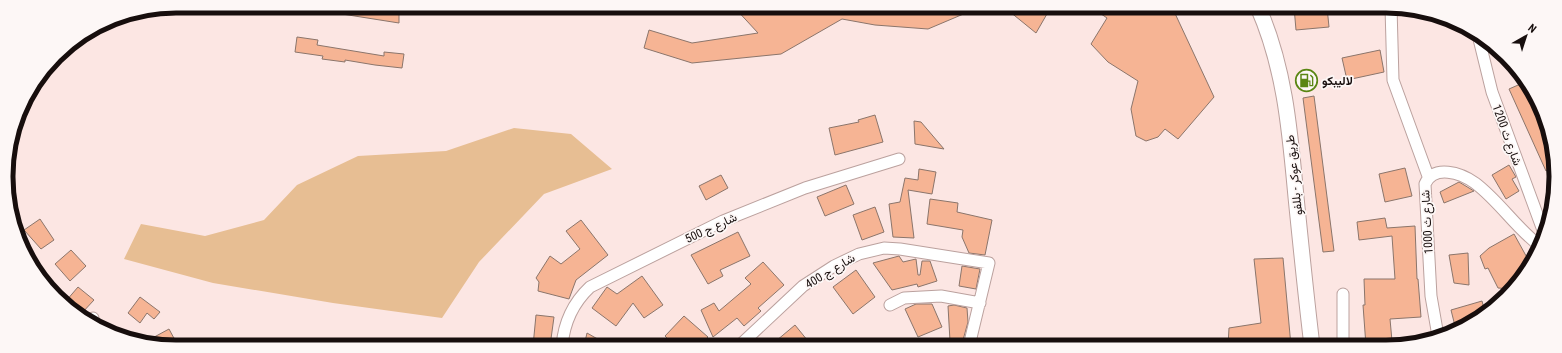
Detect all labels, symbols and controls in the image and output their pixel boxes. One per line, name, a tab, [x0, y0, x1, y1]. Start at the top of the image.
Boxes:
north arrow	[1506, 16, 1546, 56]
text: N	[1525, 21, 1539, 36]
fuel station icon: لاليبكو	[1293, 68, 1319, 94]
place label: لاليبكو	[1322, 74, 1353, 89]
street label: شارع ث 1200	[1488, 103, 1524, 168]
street label: طريق عوكر - بللفو	[1283, 134, 1306, 216]
street label: شارع ث 1000	[1418, 190, 1438, 254]
street label: شارع ج 500	[683, 210, 740, 248]
street label: شارع ج 400	[803, 251, 858, 293]

